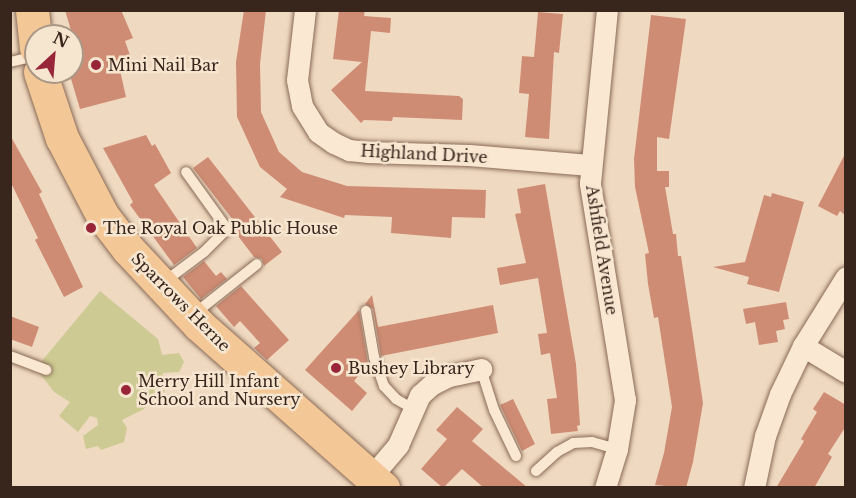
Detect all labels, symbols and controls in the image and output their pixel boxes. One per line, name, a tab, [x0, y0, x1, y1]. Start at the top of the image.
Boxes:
north arrow	[24, 24, 84, 84]
text: N	[50, 27, 72, 52]
place label: Mini Nail Bar	[108, 55, 219, 75]
marker: Mini Nail Bar	[89, 58, 103, 72]
street label: Highland Drive	[360, 141, 488, 167]
street label: Ashfield Avenue	[582, 183, 622, 317]
place label: The Royal Oak Public House	[103, 218, 338, 238]
marker: The Royal Oak Public House	[84, 221, 98, 235]
street label: Sparrows Herne	[128, 249, 234, 355]
place label: Bushey Library	[348, 358, 475, 378]
marker: Bushey Library	[329, 361, 343, 375]
place label: Merry Hill Infant School and Nursery	[138, 371, 301, 409]
marker: Merry Hill Infant School and Nursery	[119, 383, 133, 397]

